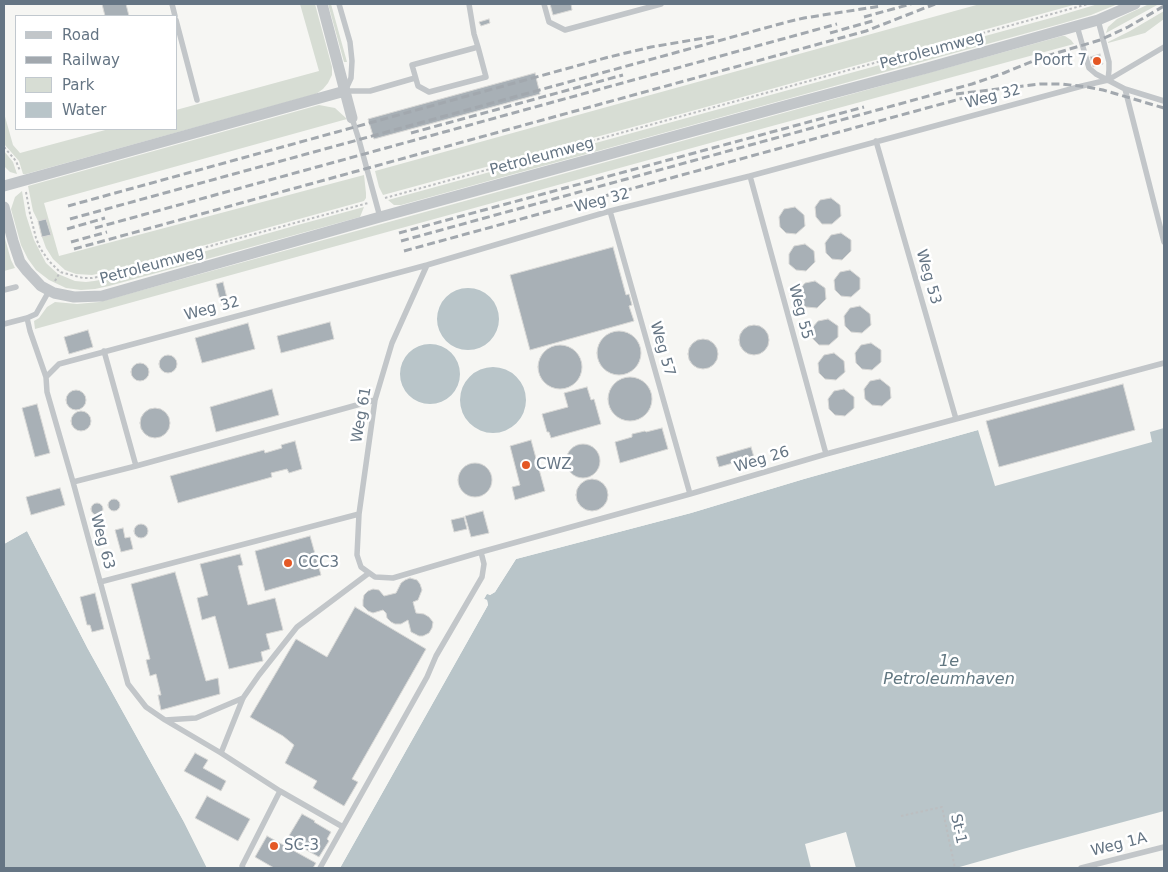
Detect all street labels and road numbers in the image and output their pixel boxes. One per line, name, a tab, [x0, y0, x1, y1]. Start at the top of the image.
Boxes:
street label: Petroleumweg	[878, 28, 986, 74]
street label: Weg 32	[963, 81, 1023, 113]
street label: Petroleumweg	[488, 134, 596, 180]
street label: Weg 32	[572, 185, 632, 217]
street label: Petroleumweg	[98, 243, 206, 289]
street label: Weg 53	[912, 247, 944, 307]
street label: Weg 55	[784, 282, 816, 342]
street label: Weg 32	[182, 293, 242, 325]
street label: Weg 57	[646, 319, 678, 379]
street label: Weg 61	[348, 386, 376, 444]
street label: Weg 26	[732, 443, 792, 477]
street label: Weg 63	[86, 512, 118, 572]
street label: St-1	[946, 812, 970, 846]
street label: Weg 1A	[1089, 829, 1149, 861]

